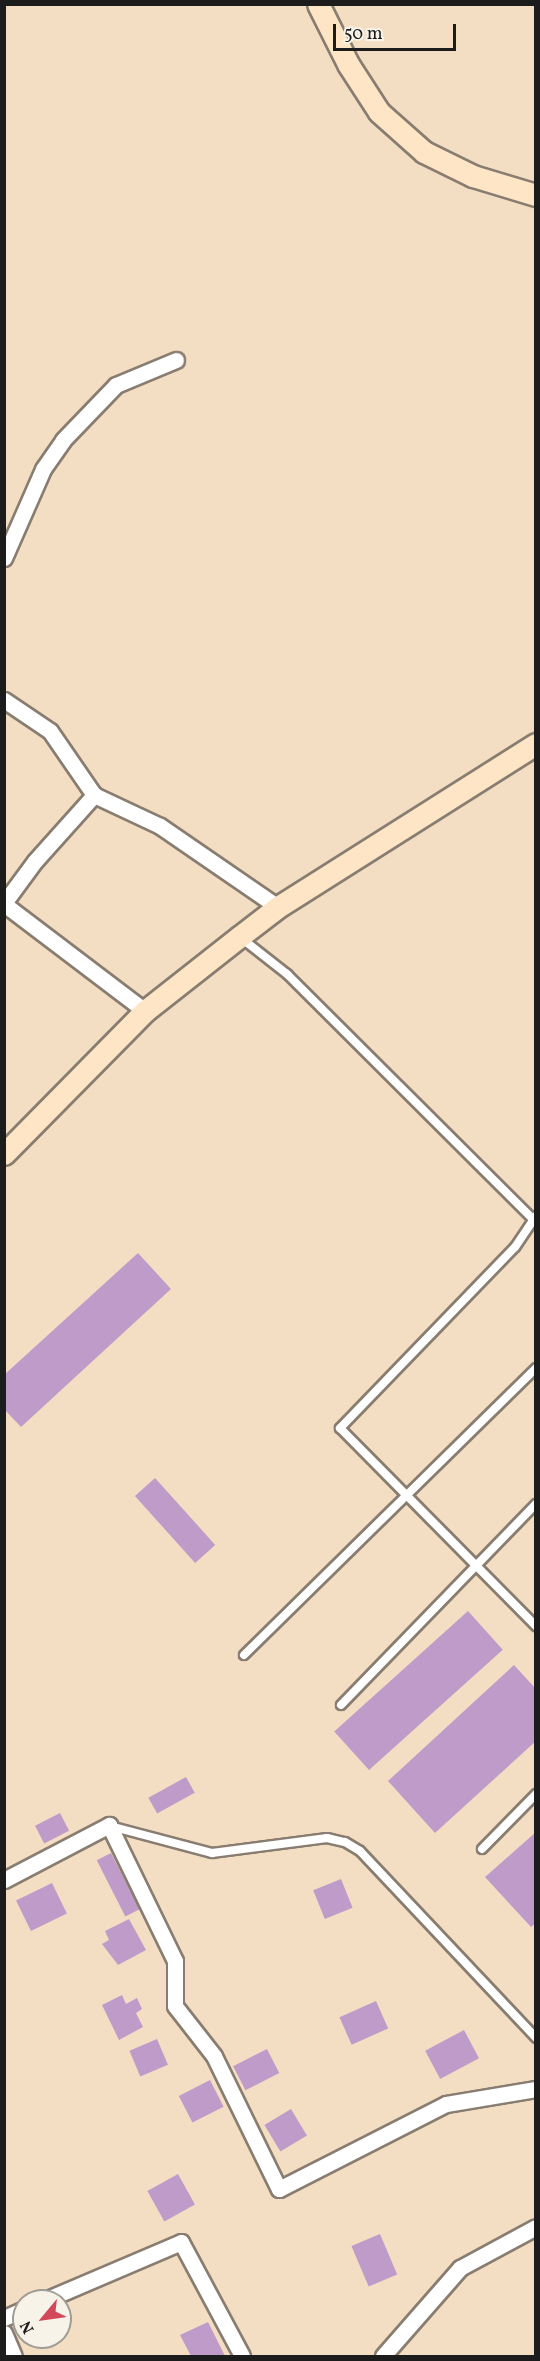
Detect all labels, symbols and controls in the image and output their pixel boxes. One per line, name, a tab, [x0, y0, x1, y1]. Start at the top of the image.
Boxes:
scale bar	[336, 12, 459, 50]
text: 50 m	[344, 22, 383, 47]
north arrow	[12, 2289, 72, 2349]
text: N	[16, 2316, 40, 2337]

